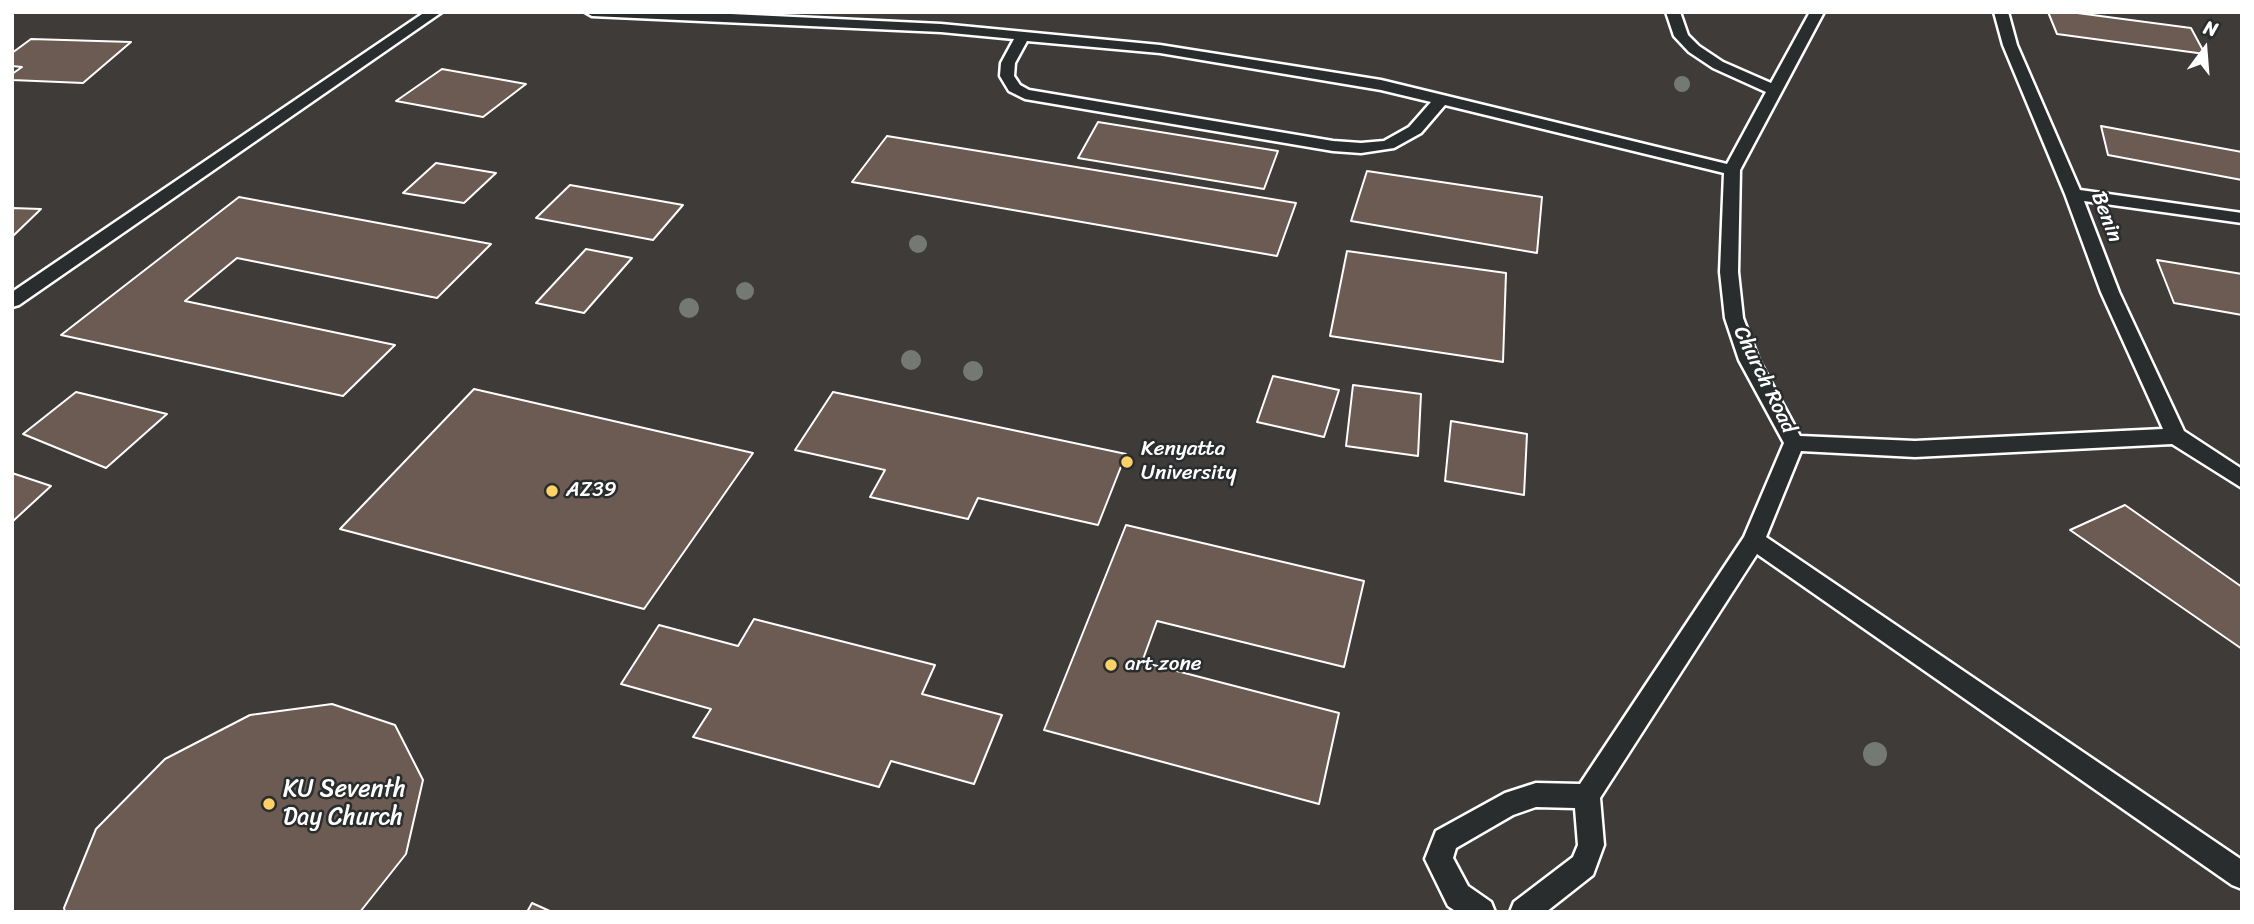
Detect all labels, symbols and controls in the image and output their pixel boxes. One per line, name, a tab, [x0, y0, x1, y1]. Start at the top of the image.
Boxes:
text: N	[2200, 11, 2222, 46]
north arrow	[2170, 14, 2240, 84]
street label: Benin	[2085, 188, 2127, 246]
street label: Church Road	[1727, 322, 1801, 438]
place label: Kenyatta University	[1141, 437, 1237, 487]
marker: Kenyatta University	[1119, 454, 1135, 470]
place label: AZ39	[566, 478, 617, 504]
marker: AZ39	[544, 483, 560, 499]
place label: art zone	[1125, 652, 1202, 678]
marker: art zone	[1103, 657, 1119, 673]
place label: KU Seventh Day Church	[283, 776, 406, 832]
marker: KU Seventh Day Church	[261, 796, 277, 812]

